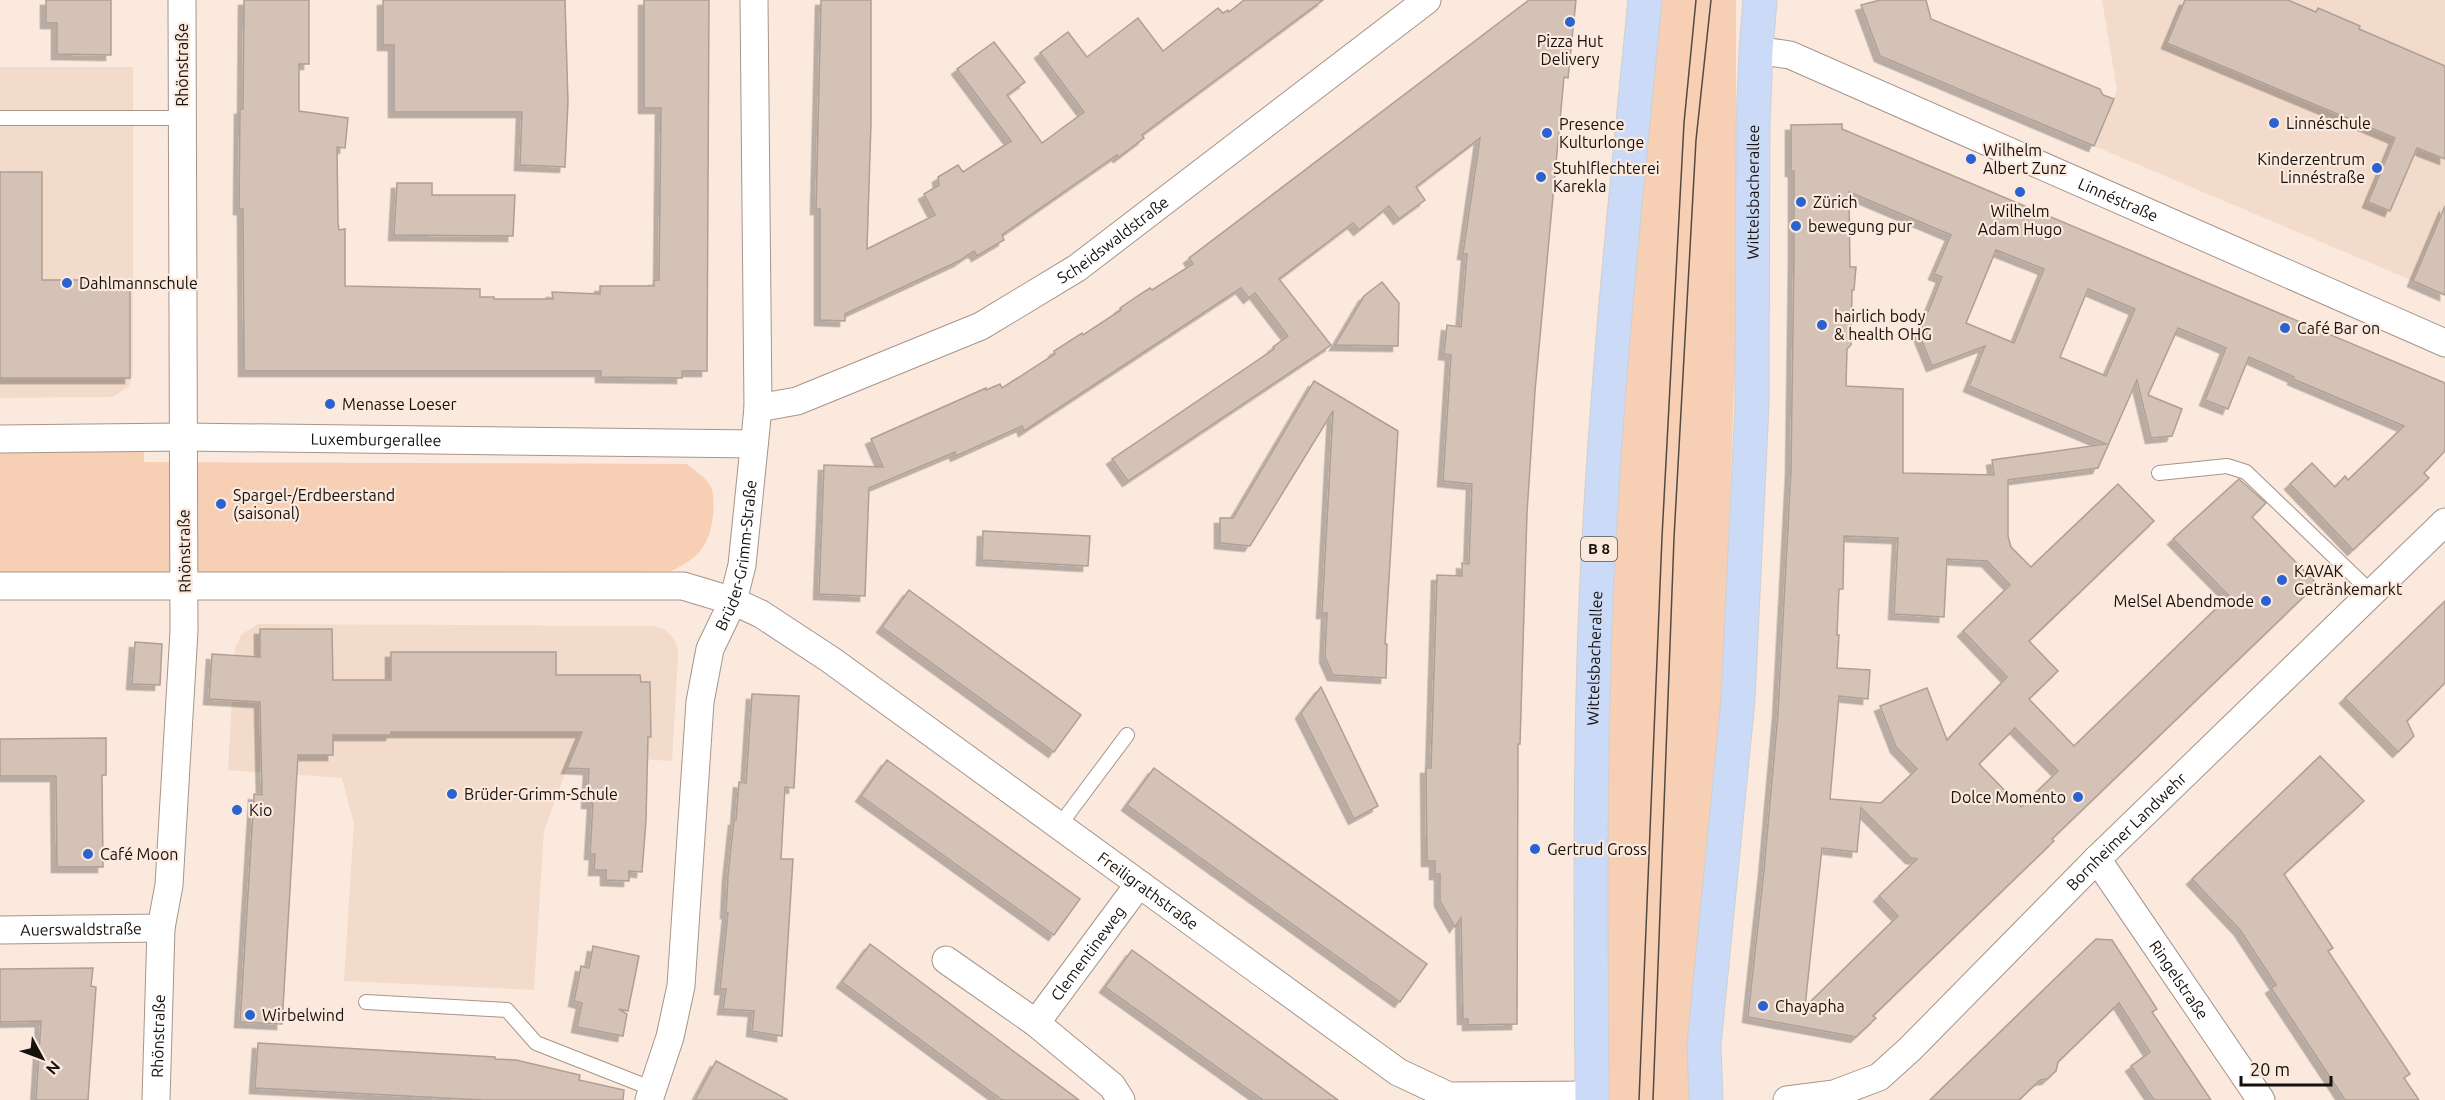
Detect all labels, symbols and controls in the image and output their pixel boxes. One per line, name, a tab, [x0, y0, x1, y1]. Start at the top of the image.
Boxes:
marker: Pizza Hut Delivery	[1563, 15, 1577, 29]
street label: Rhönstraße	[173, 23, 191, 107]
place label: Pizza Hut Delivery	[1537, 32, 1604, 68]
place label: Linnéschule	[2286, 114, 2371, 132]
place label: Presence Kulturlonge	[1559, 115, 1644, 151]
marker: Linnéschule	[2267, 116, 2281, 130]
street label: Wittelsbacherallee	[1744, 124, 1762, 260]
marker: Presence Kulturlonge	[1540, 126, 1554, 140]
place label: Wilhelm Albert Zunz	[1983, 141, 2066, 177]
place label: Kinderzentrum Linnéstraße	[2257, 150, 2365, 186]
marker: Wilhelm Albert Zunz	[1964, 152, 1978, 166]
place label: Stuhlflechterei Karekla	[1553, 159, 1660, 195]
marker: Kinderzentrum Linnéstraße	[2370, 161, 2384, 175]
marker: Stuhlflechterei Karekla	[1534, 170, 1548, 184]
street label: Linnéstraße	[2076, 174, 2161, 225]
marker: Wilhelm Adam Hugo	[2013, 185, 2027, 199]
street label: Scheidswaldstraße	[1054, 192, 1172, 287]
place label: Zürich	[1813, 193, 1858, 211]
marker: Zürich	[1794, 195, 1808, 209]
place label: Wilhelm Adam Hugo	[1978, 202, 2062, 238]
place label: bewegung pur	[1808, 217, 1912, 235]
marker: bewegung pur	[1789, 219, 1803, 233]
place label: Dahlmannschule	[79, 274, 198, 292]
marker: Dahlmannschule	[60, 276, 74, 290]
place label: hairlich body & health OHG	[1834, 307, 1932, 343]
marker: hairlich body & health OHG	[1815, 318, 1829, 332]
place label: Café Bar on	[2297, 319, 2380, 337]
marker: Café Bar on	[2278, 321, 2292, 335]
place label: Menasse Loeser	[342, 395, 457, 413]
marker: Menasse Loeser	[323, 397, 337, 411]
street label: Luxemburgerallee	[310, 430, 442, 449]
street label: Brüder-Grimm-Straße	[711, 479, 760, 633]
place label: Spargel-/Erdbeerstand (saisonal)	[233, 486, 395, 523]
marker: Spargel-/Erdbeerstand (saisonal)	[214, 497, 228, 511]
street label: Rhönstraße	[174, 509, 194, 593]
road number: B 8	[1581, 537, 1617, 561]
place label: KAVAK Getränkemarkt	[2294, 562, 2403, 598]
marker: KAVAK Getränkemarkt	[2275, 573, 2289, 587]
street label: Wittelsbacherallee	[1583, 590, 1605, 726]
place label: MelSel Abendmode	[2114, 592, 2254, 610]
marker: MelSel Abendmode	[2259, 594, 2273, 608]
street label: Bornheimer Landwehr	[2062, 769, 2190, 894]
place label: Brüder-Grimm-Schule	[464, 785, 618, 803]
marker: Brüder-Grimm-Schule	[445, 787, 459, 801]
place label: Dolce Momento	[1951, 788, 2066, 806]
marker: Dolce Momento	[2071, 790, 2085, 804]
place label: Kio	[249, 801, 272, 819]
marker: Kio	[230, 803, 244, 817]
place label: Gertrud Gross	[1547, 840, 1647, 858]
marker: Gertrud Gross	[1528, 842, 1542, 856]
place label: Café Moon	[100, 845, 178, 863]
marker: Café Moon	[81, 847, 95, 861]
street label: Freiligrathstraße	[1094, 848, 1202, 933]
street label: Clementineweg	[1047, 902, 1129, 1004]
street label: Auerswaldstraße	[20, 919, 142, 939]
street label: Ringelstraße	[2146, 937, 2212, 1023]
street label: Rhönstraße	[148, 994, 168, 1078]
place label: Chayapha	[1775, 997, 1845, 1015]
marker: Chayapha	[1756, 999, 1770, 1013]
place label: Wirbelwind	[262, 1006, 344, 1024]
marker: Wirbelwind	[243, 1008, 257, 1022]
north arrow	[12, 1028, 72, 1088]
scale bar	[2241, 1049, 2331, 1087]
text: N	[43, 1057, 64, 1078]
text: 20 m	[2250, 1059, 2290, 1079]

